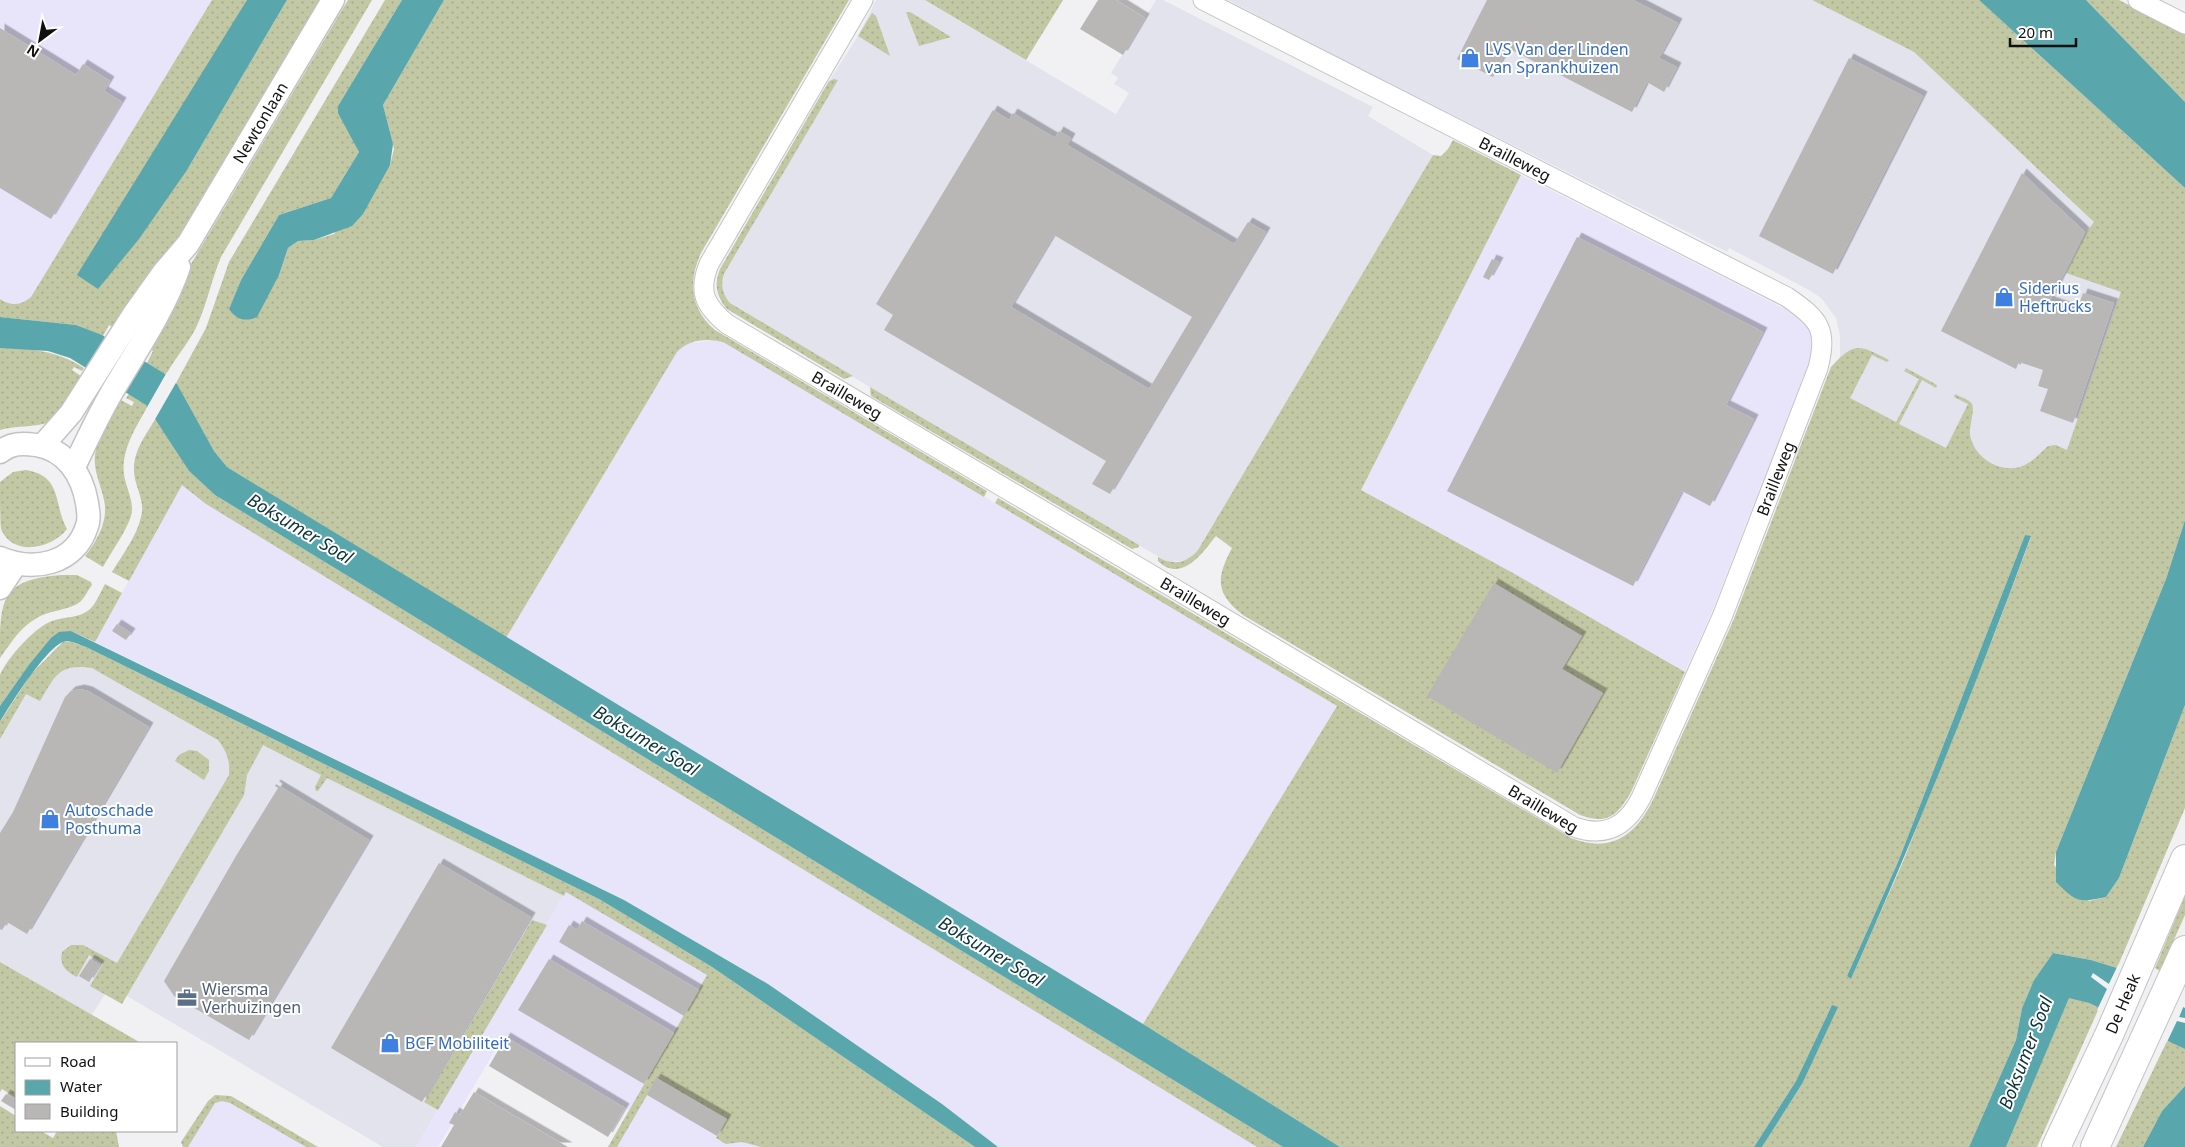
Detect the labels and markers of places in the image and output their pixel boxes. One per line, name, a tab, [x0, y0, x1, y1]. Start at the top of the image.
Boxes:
place label: LVS Van der Linden van Sprankhuizen	[1485, 38, 1629, 78]
shop icon: LVS Van der Linden van Sprankhuizen	[1459, 47, 1481, 69]
place label: Siderius Heftrucks	[2019, 277, 2092, 317]
shop icon: Siderius Heftrucks	[1993, 286, 2015, 308]
place label: Autoschade Posthuma	[65, 799, 154, 839]
shop icon: Autoschade Posthuma	[39, 808, 61, 830]
place label: Wiersma Verhuizingen	[202, 978, 301, 1018]
office icon: Wiersma Verhuizingen	[176, 987, 198, 1009]
shop icon: BCF Mobiliteit	[379, 1032, 401, 1054]
place label: BCF Mobiliteit	[405, 1032, 509, 1054]

